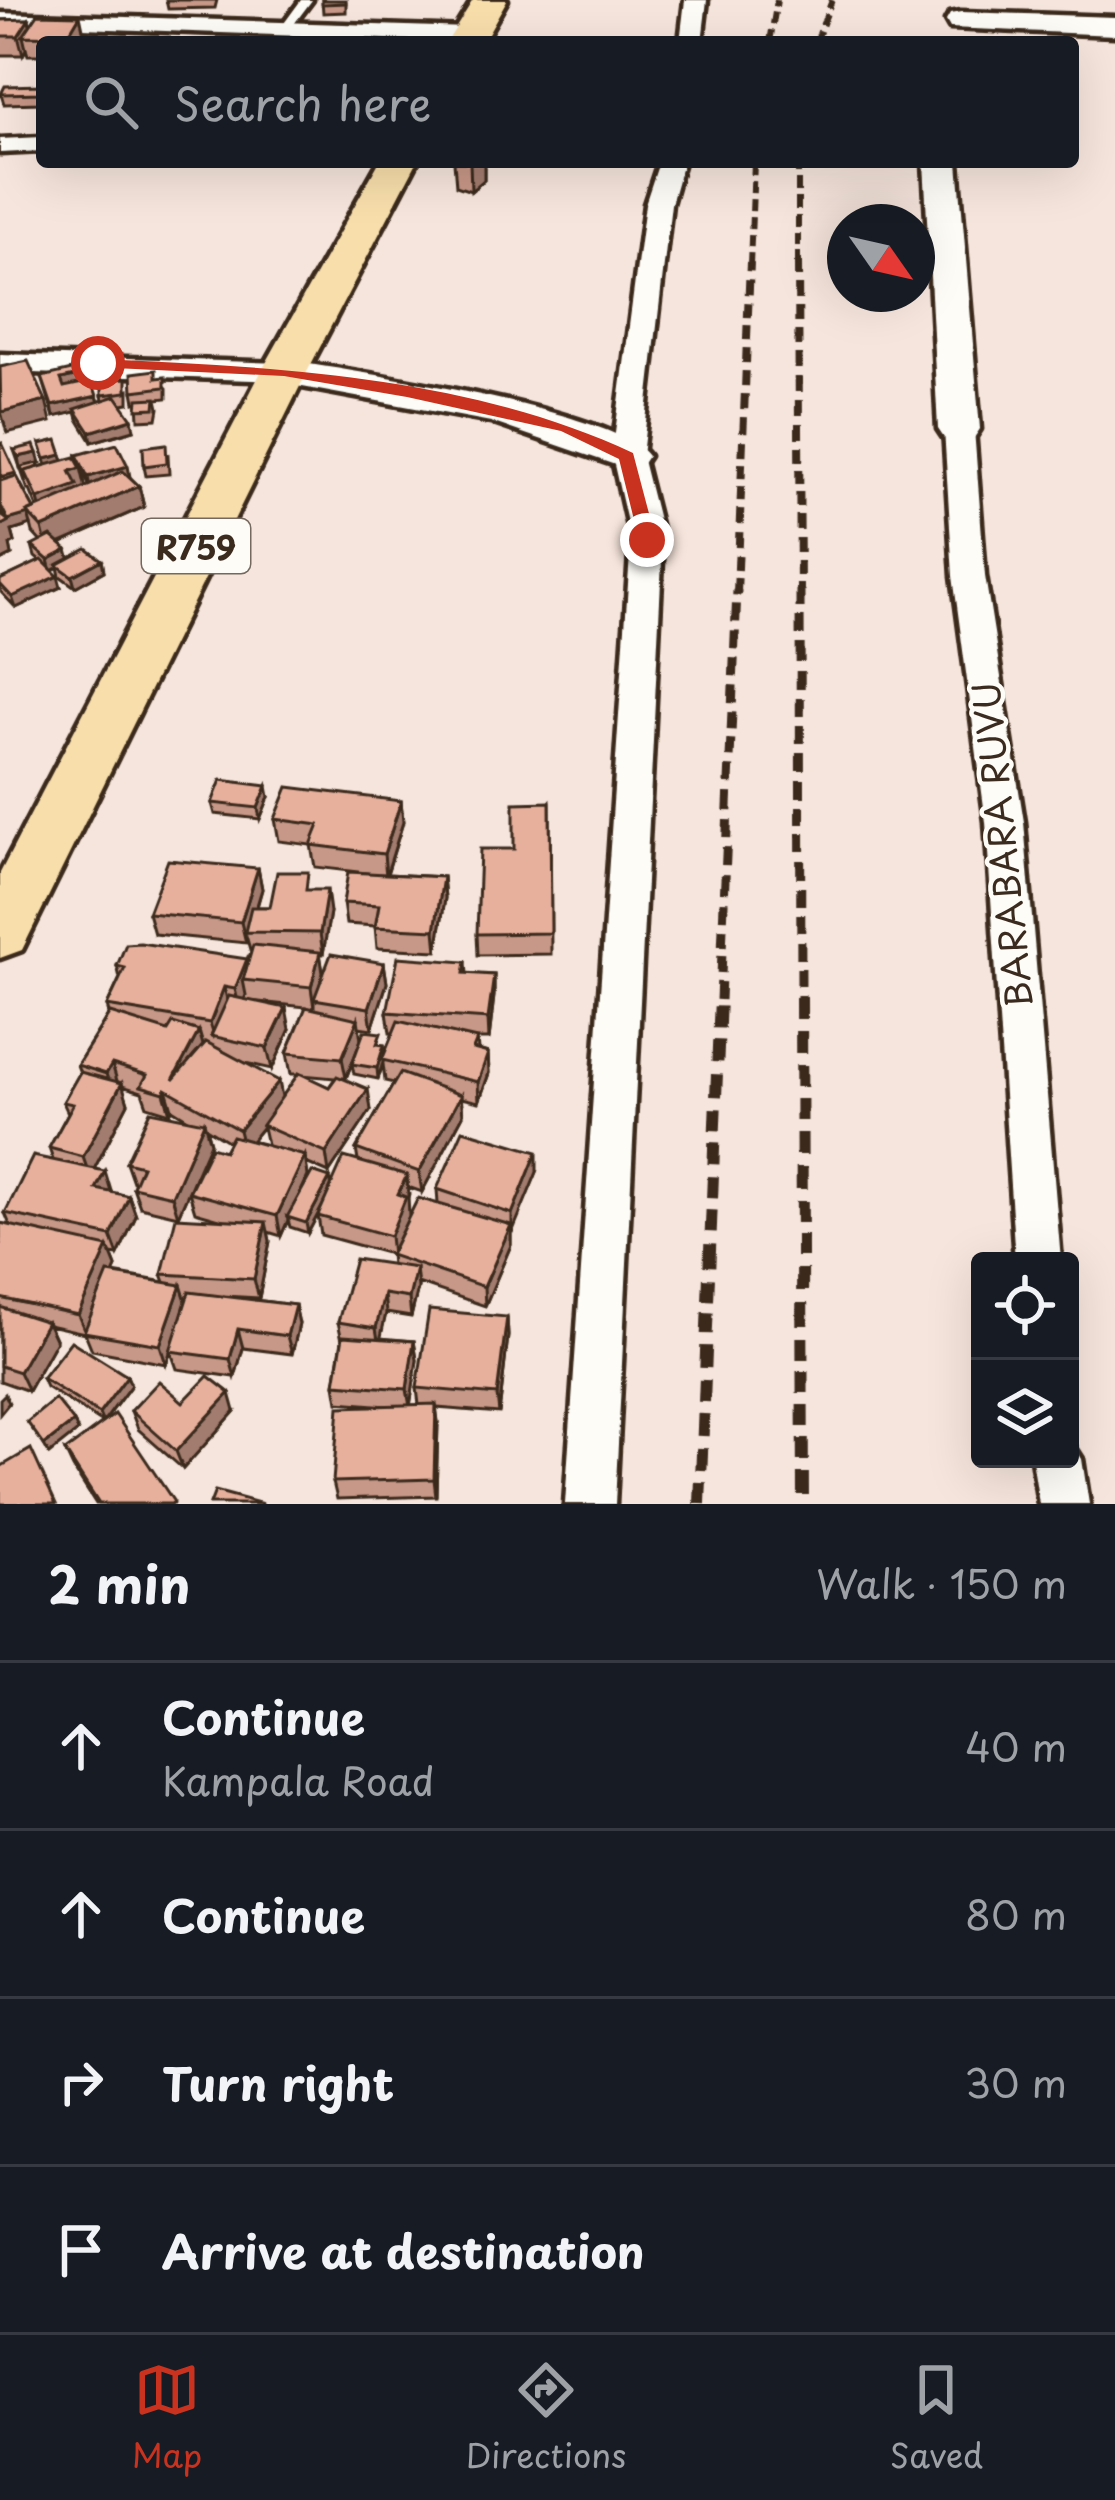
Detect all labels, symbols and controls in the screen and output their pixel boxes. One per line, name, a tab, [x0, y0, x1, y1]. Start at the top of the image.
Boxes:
search box	[36, 36, 1079, 168]
text: Search here	[174, 68, 431, 136]
icon: search	[78, 69, 144, 135]
north arrow	[827, 204, 935, 312]
route start	[71, 336, 125, 390]
route end	[620, 513, 674, 567]
road number: R759	[142, 519, 250, 573]
street label: BARABARA RUVU	[957, 679, 1045, 1011]
map controls	[971, 1252, 1079, 1468]
button: locate	[971, 1252, 1079, 1360]
button: layers	[971, 1360, 1079, 1468]
text: 2 min	[48, 1544, 190, 1621]
text: Walk · 150 m	[816, 1553, 1067, 1612]
text: Continue	[162, 1682, 365, 1750]
icon: ahead	[48, 1713, 114, 1779]
text: 40 m	[965, 1716, 1067, 1775]
text: Kampala Road	[162, 1750, 434, 1809]
text: Continue	[162, 1880, 365, 1948]
icon: ahead	[48, 1881, 114, 1947]
text: 80 m	[965, 1884, 1067, 1943]
text: Turn right	[162, 2048, 394, 2116]
icon: right	[48, 2049, 114, 2115]
text: 30 m	[964, 2052, 1067, 2111]
text: Arrive at destination	[162, 2216, 645, 2284]
icon: arrive	[48, 2217, 114, 2283]
tab: Map	[132, 2357, 202, 2479]
tab: Directions	[466, 2357, 626, 2479]
tab: Saved	[890, 2357, 983, 2479]

